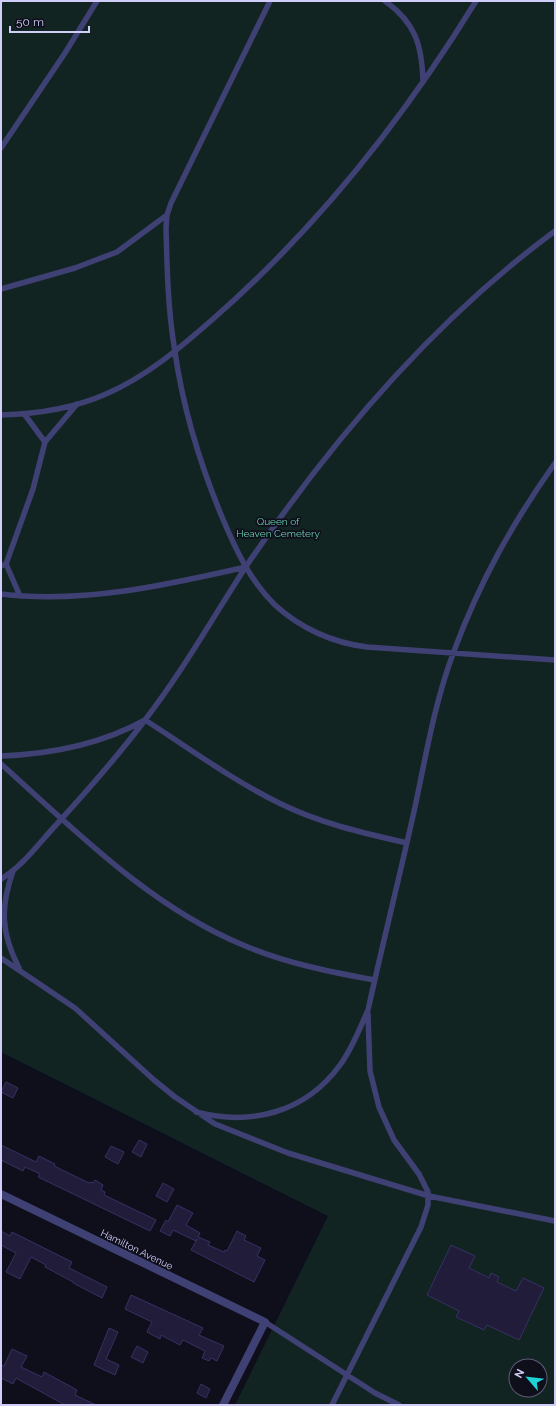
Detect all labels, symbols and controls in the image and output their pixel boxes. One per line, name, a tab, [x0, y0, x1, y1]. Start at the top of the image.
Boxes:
scale bar	[10, 8, 89, 34]
text: 50 m	[16, 15, 44, 29]
park label: Queen of Heaven Cemetery	[236, 516, 320, 539]
street label: Hamilton Avenue	[99, 1227, 175, 1272]
north arrow	[508, 1358, 548, 1398]
text: N	[512, 1367, 527, 1380]

